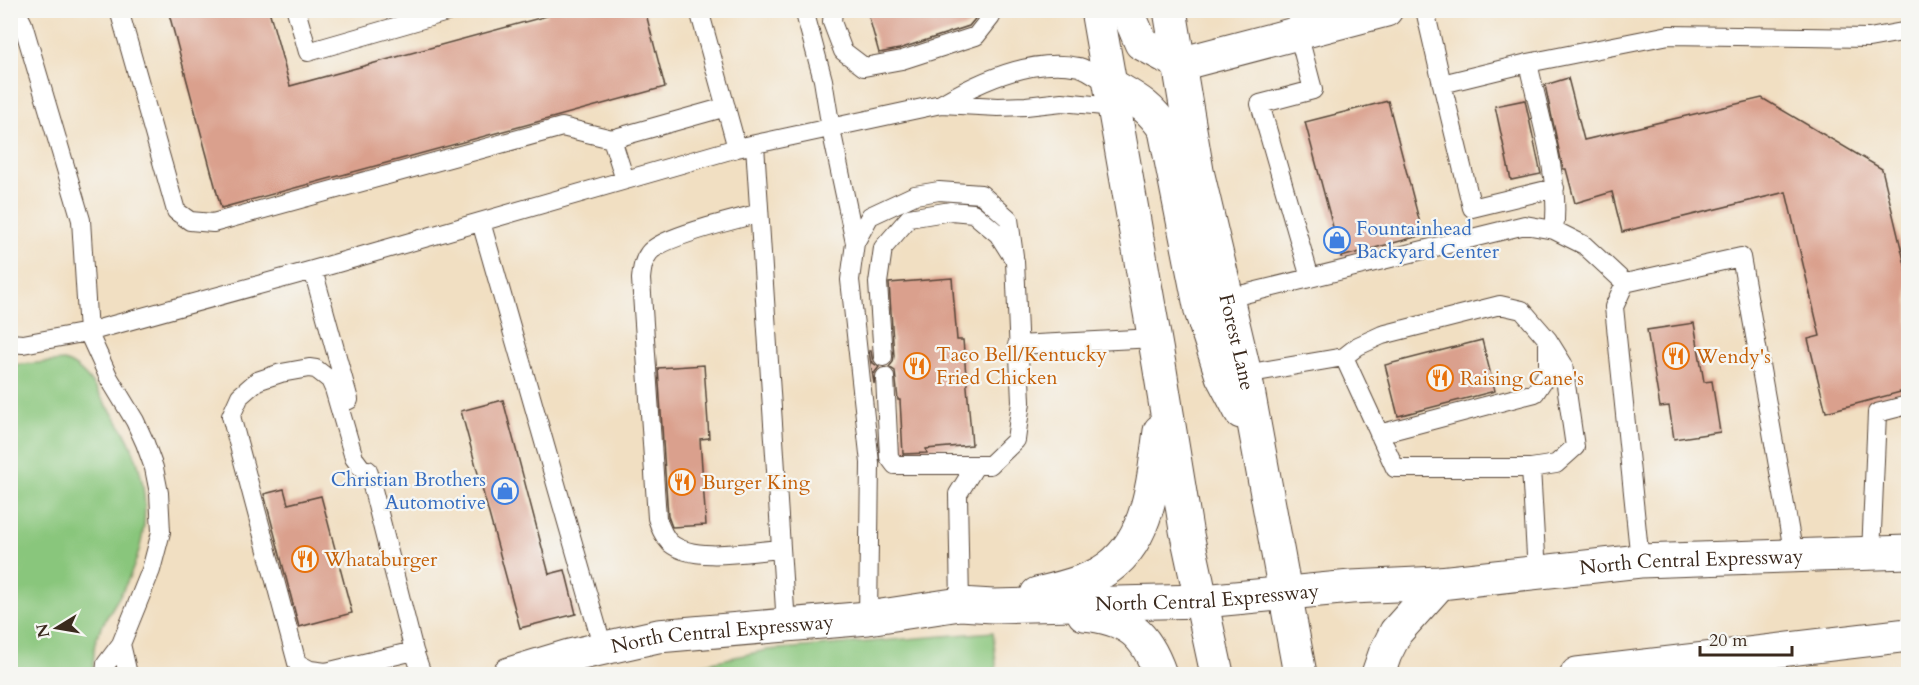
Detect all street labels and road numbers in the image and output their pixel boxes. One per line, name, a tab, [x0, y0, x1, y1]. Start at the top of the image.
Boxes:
street label: Forest Lane	[1213, 291, 1261, 393]
street label: North Central Expressway	[1578, 543, 1804, 582]
street label: North Central Expressway	[1095, 577, 1321, 618]
street label: North Central Expressway	[608, 608, 835, 660]

